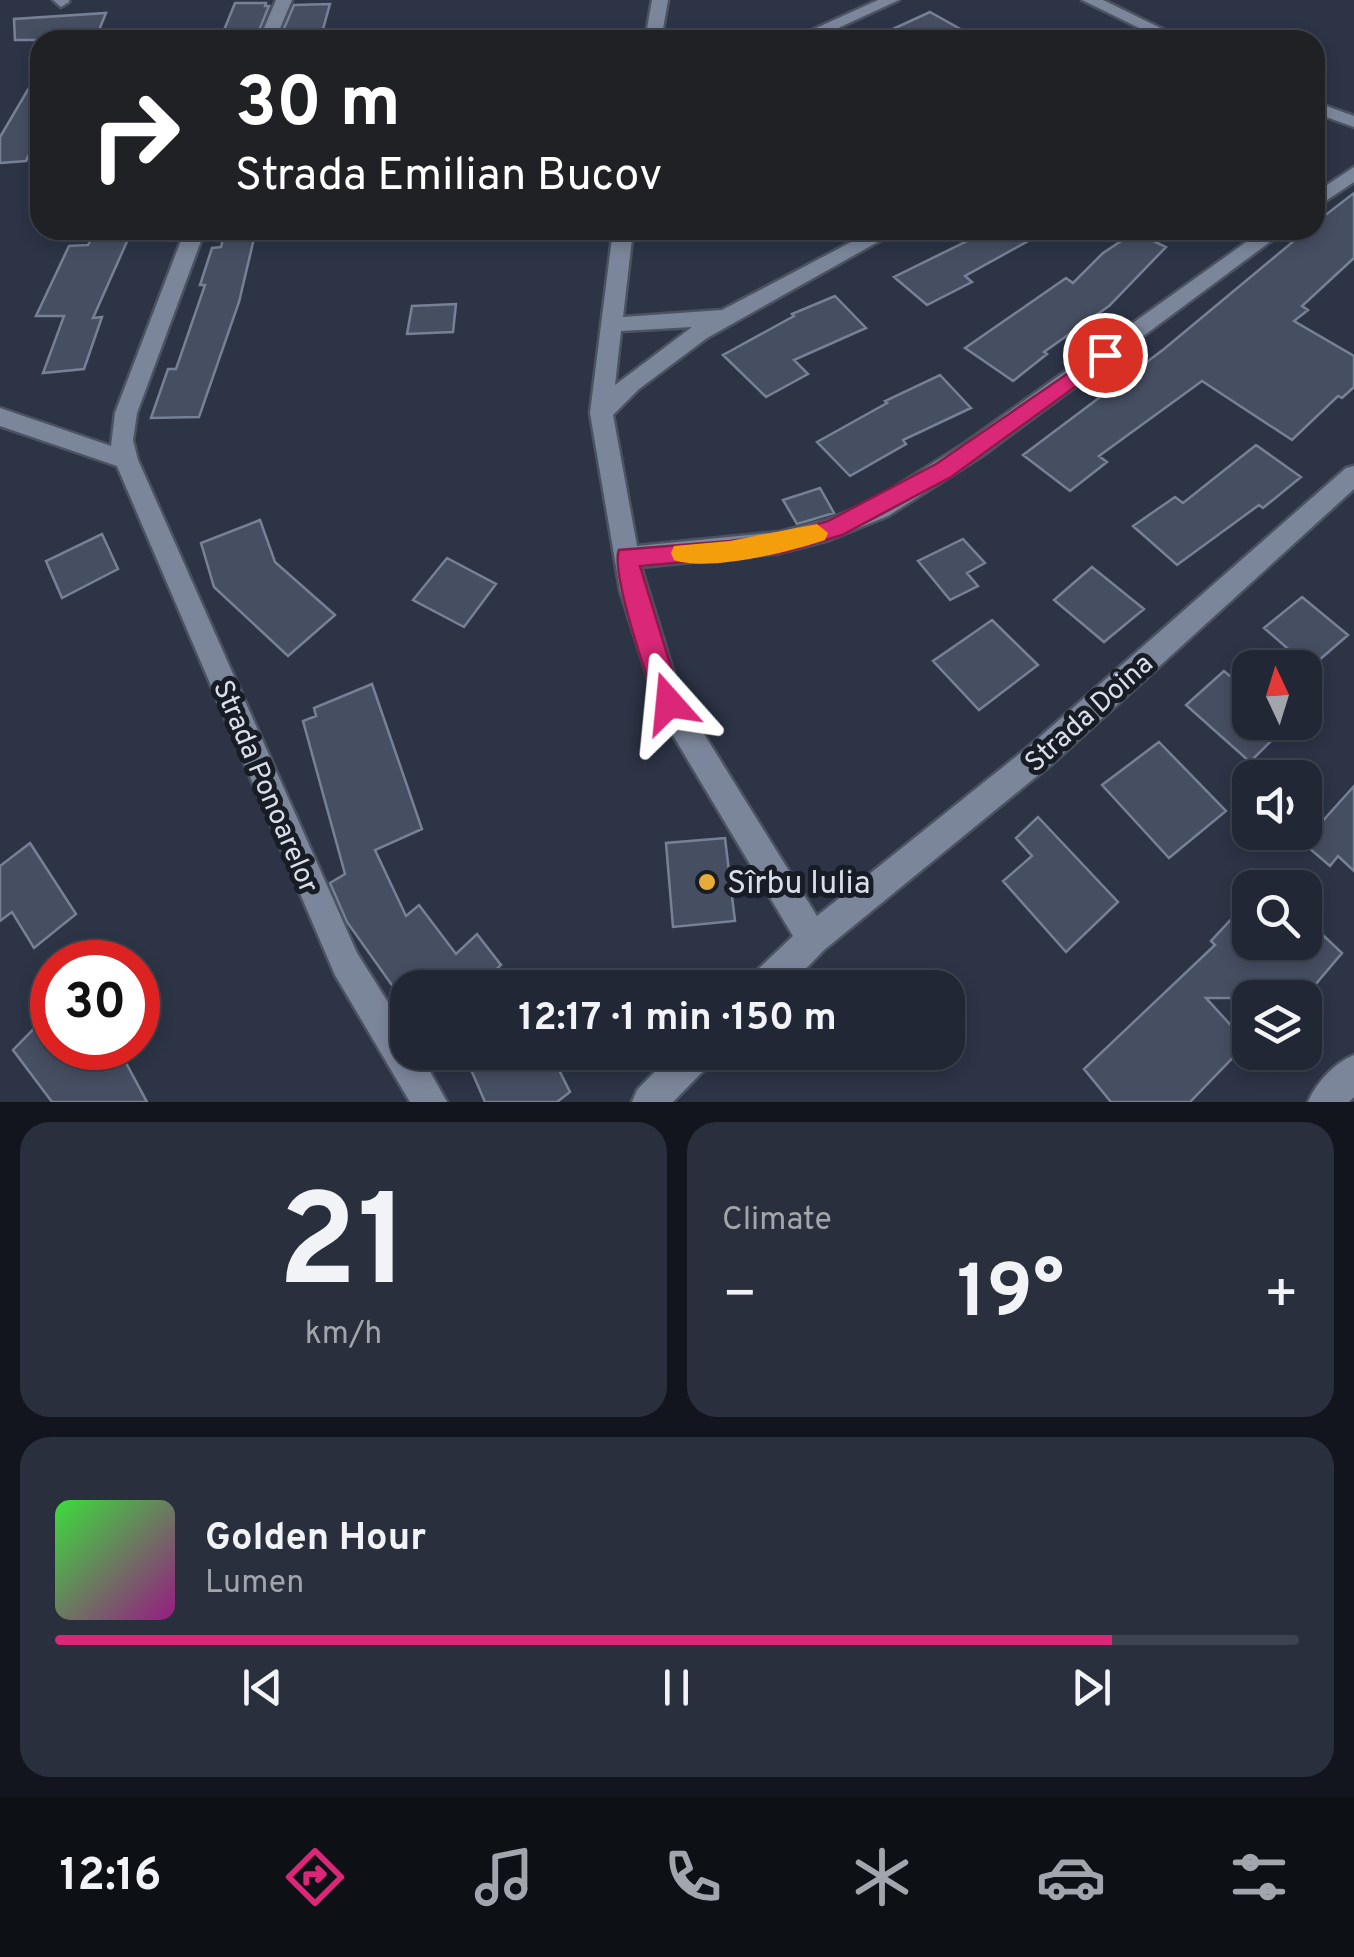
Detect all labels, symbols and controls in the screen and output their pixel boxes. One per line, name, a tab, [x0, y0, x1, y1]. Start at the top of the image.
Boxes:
text: 30 m	[235, 62, 401, 151]
icon: right	[70, 70, 200, 200]
text: Strada Emilian Bucov	[235, 149, 662, 206]
pin	[1063, 313, 1148, 398]
icon: arrive	[1078, 328, 1133, 383]
street label: Strada Doina	[1018, 647, 1162, 781]
north arrow	[1232, 650, 1322, 740]
map controls	[1232, 650, 1322, 1070]
position arrow	[617, 651, 721, 755]
street label: Strada Ponoarelor	[203, 675, 325, 899]
button: sound	[1232, 760, 1322, 850]
place label: Sîrbu Iulia	[727, 865, 871, 905]
button: search	[1232, 870, 1322, 960]
marker: Sîrbu Iulia	[696, 871, 718, 893]
speed limit sign: 30	[30, 940, 160, 1070]
button: layers	[1232, 980, 1322, 1070]
text: 12:17 · 1 min · 150 m	[518, 995, 837, 1044]
text: 21	[278, 1167, 409, 1332]
text: Climate	[722, 1201, 832, 1241]
text: 19°	[957, 1249, 1064, 1344]
text: −	[722, 1262, 757, 1332]
text: +	[1264, 1262, 1299, 1332]
text: km/h	[305, 1315, 382, 1355]
text: Golden Hour	[205, 1515, 426, 1564]
text: Lumen	[205, 1564, 304, 1604]
icon: previous	[235, 1660, 290, 1715]
icon: pause	[649, 1660, 704, 1715]
icon: next	[1064, 1660, 1119, 1715]
icon: directions	[280, 1842, 350, 1912]
icon: music	[469, 1842, 539, 1912]
icon: phone	[658, 1842, 728, 1912]
icon: climate	[847, 1842, 917, 1912]
icon: car	[1036, 1842, 1106, 1912]
icon: filters	[1224, 1842, 1294, 1912]
text: 12:16	[59, 1849, 162, 1906]

